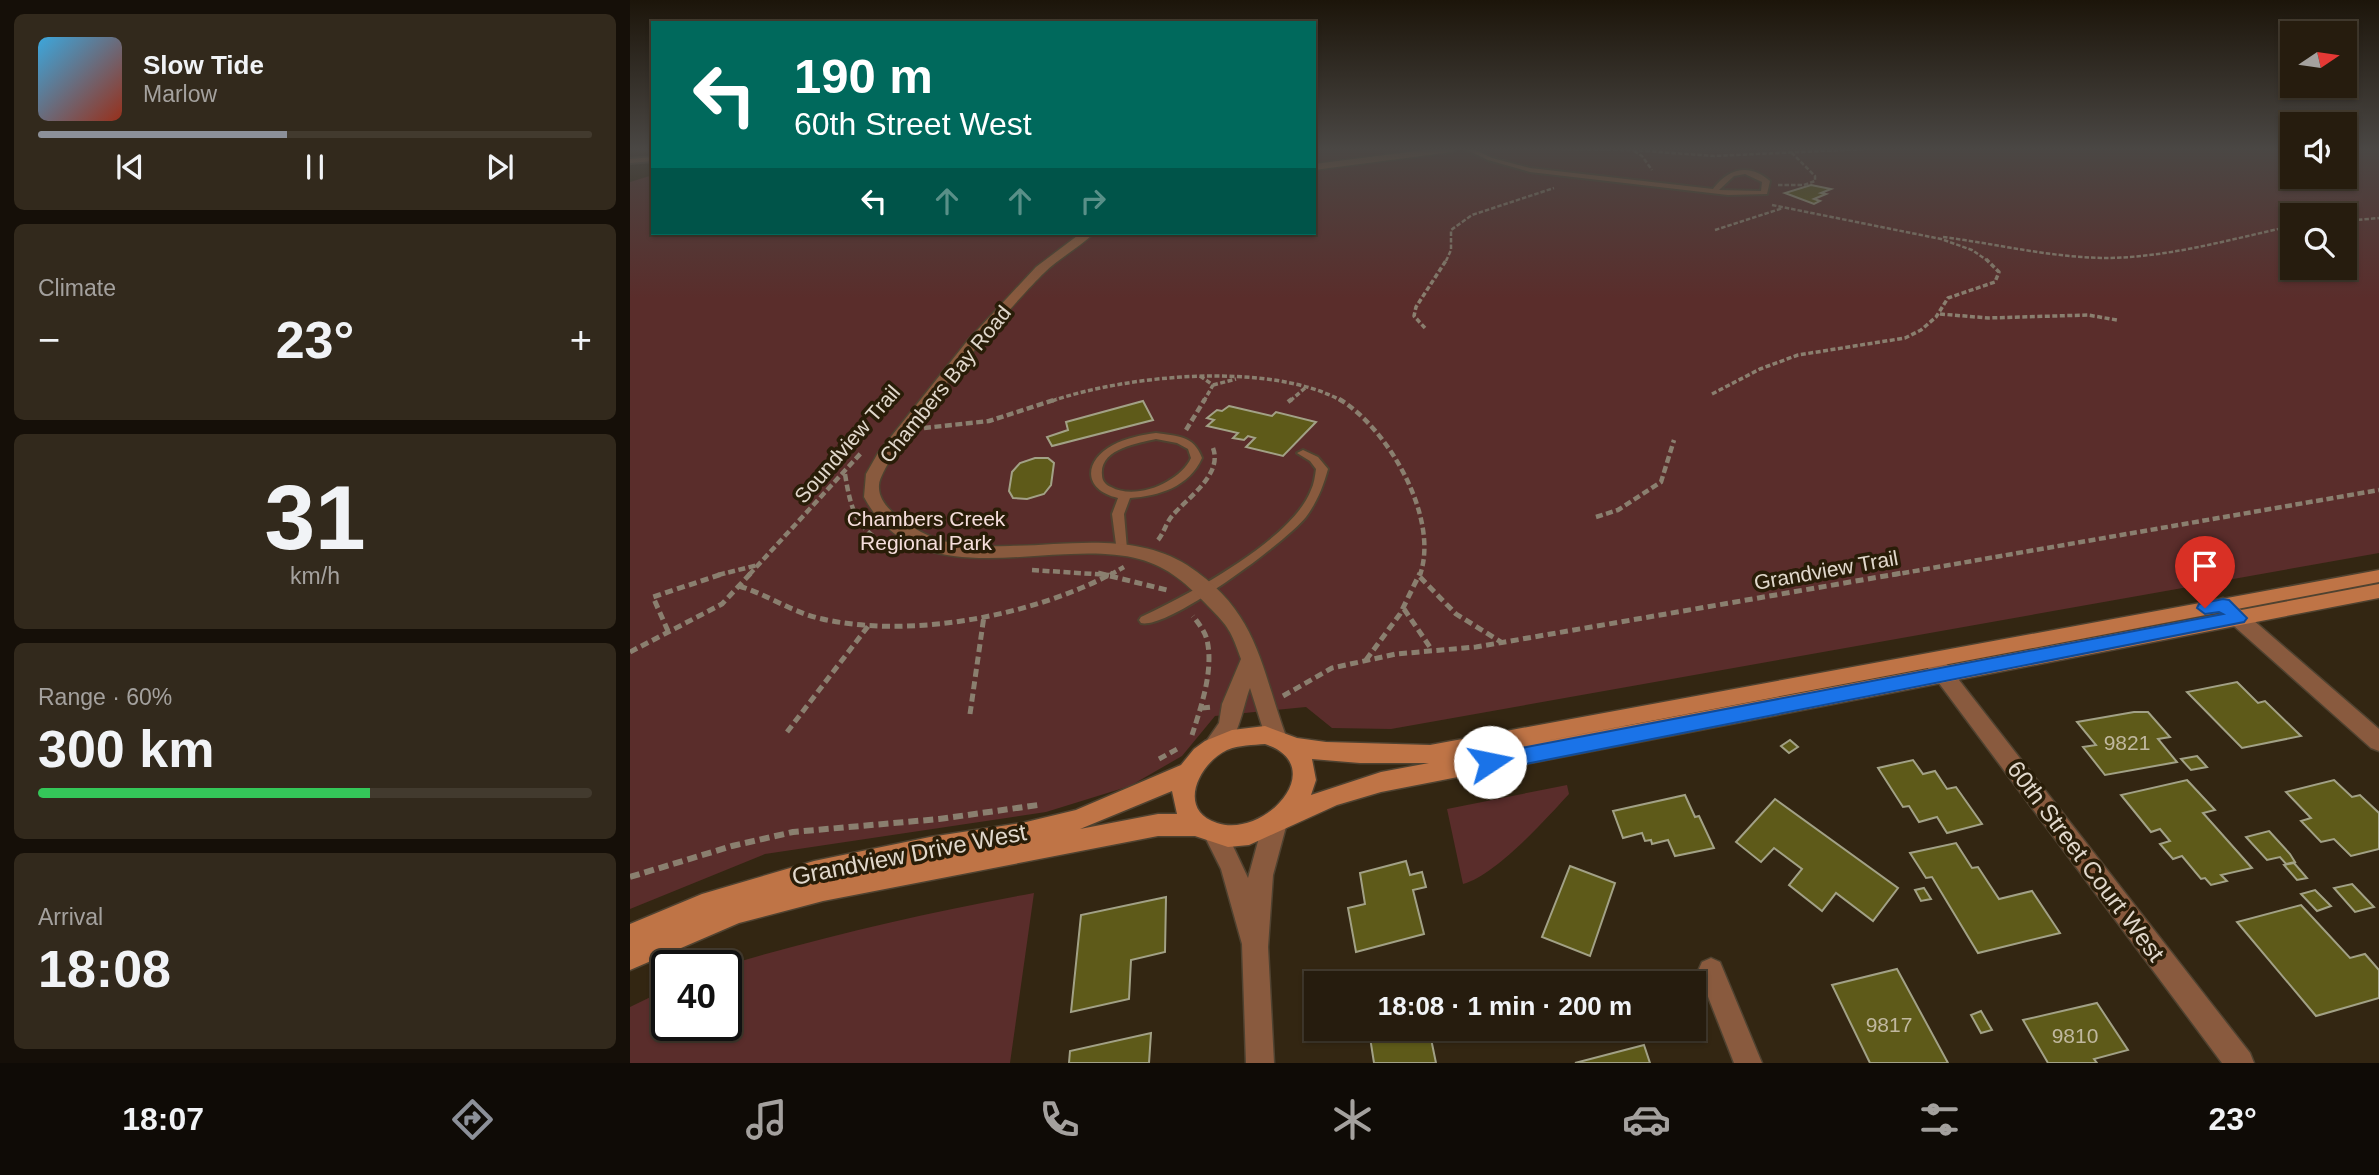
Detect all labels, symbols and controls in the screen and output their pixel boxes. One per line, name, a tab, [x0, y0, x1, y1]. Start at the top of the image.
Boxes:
north arrow	[2280, 21, 2357, 98]
map controls	[2280, 21, 2357, 280]
icon: left	[679, 49, 770, 140]
text: 190 m	[794, 49, 933, 103]
text: Slow Tide	[143, 50, 264, 80]
text: Marlow	[143, 81, 217, 107]
text: 60th Street West	[794, 106, 1032, 142]
button: sound	[2280, 112, 2357, 189]
icon: previous	[111, 148, 149, 186]
icon: pause	[296, 148, 334, 186]
icon: next	[481, 148, 519, 186]
icon: left	[855, 182, 893, 220]
icon: ahead	[928, 182, 966, 220]
icon: ahead	[1001, 182, 1039, 220]
icon: right	[1074, 182, 1112, 220]
button: search	[2280, 203, 2357, 280]
text: Climate	[38, 275, 116, 301]
street label: Chambers Bay Road	[875, 301, 1015, 467]
text: 23°	[276, 311, 354, 369]
text: −	[38, 319, 60, 361]
text: +	[570, 319, 592, 361]
street label: Soundview Trail	[790, 381, 904, 507]
text: 31	[264, 467, 366, 568]
park label: Chambers Creek Regional Park	[847, 507, 1006, 554]
pin	[2175, 536, 2235, 608]
street label: Grandview Trail	[1752, 546, 1900, 594]
icon: arrive	[2186, 547, 2224, 585]
text: km/h	[290, 563, 340, 589]
text: Range · 60%	[38, 684, 172, 710]
text: 300 km	[38, 720, 214, 778]
position arrow	[1453, 725, 1527, 799]
house number: 9821	[2104, 731, 2150, 754]
street label: 60th Street Court West	[2002, 756, 2170, 967]
street label: Grandview Drive West	[789, 818, 1029, 890]
text: Arrival	[38, 904, 103, 930]
text: 18:08	[38, 940, 171, 998]
speed limit sign: 40	[651, 950, 742, 1041]
text: 18:08 · 1 min · 200 m	[1378, 991, 1632, 1021]
house number: 9817	[1866, 1013, 1912, 1036]
house number: 9810	[2052, 1024, 2098, 1047]
icon: directions	[448, 1095, 497, 1144]
icon: music	[742, 1095, 791, 1144]
icon: phone	[1035, 1095, 1084, 1144]
icon: climate	[1328, 1095, 1377, 1144]
icon: car	[1622, 1095, 1671, 1144]
icon: filters	[1915, 1095, 1964, 1144]
text: 18:07	[122, 1101, 204, 1137]
text: 23°	[2208, 1101, 2257, 1137]

